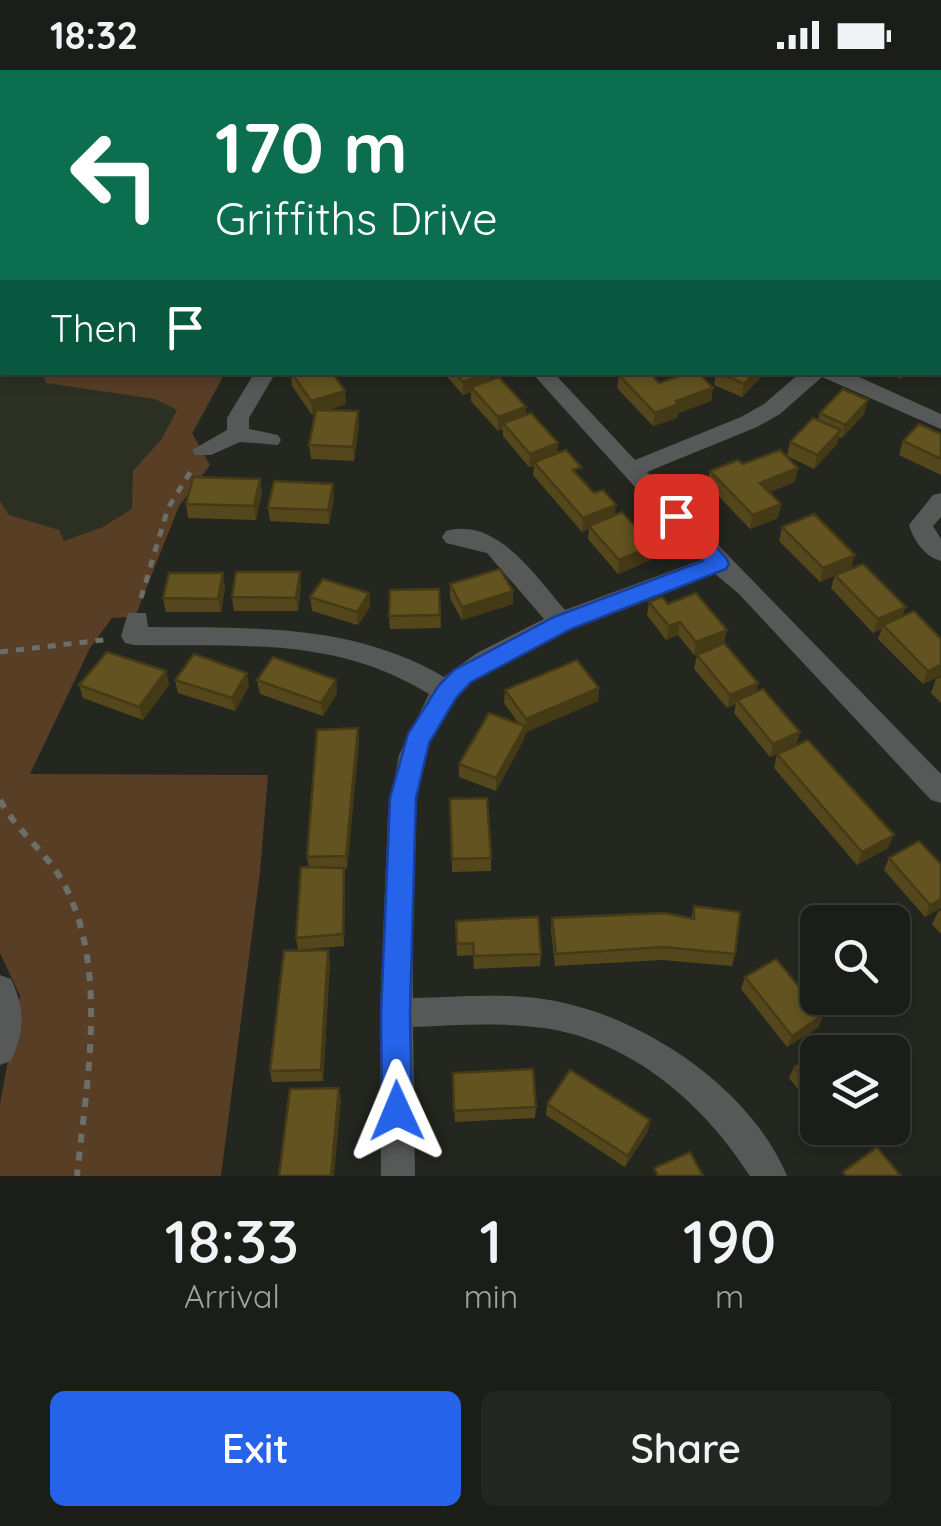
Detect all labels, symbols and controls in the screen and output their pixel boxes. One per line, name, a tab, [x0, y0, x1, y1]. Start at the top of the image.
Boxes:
text: 18:32	[50, 11, 138, 59]
text: 170 m	[215, 103, 408, 191]
icon: left	[50, 110, 180, 240]
text: Griffiths Drive	[215, 190, 498, 246]
icon: arrive	[158, 300, 213, 355]
text: Then	[50, 304, 138, 352]
pin	[634, 474, 719, 559]
icon: arrive	[649, 489, 704, 544]
map controls	[800, 905, 910, 1145]
button: search	[800, 905, 910, 1015]
button: layers	[800, 1035, 910, 1145]
position arrow	[345, 1059, 449, 1163]
text: 18:33	[165, 1203, 299, 1278]
text: 1	[479, 1203, 502, 1278]
text: 190	[683, 1203, 776, 1278]
text: Arrival	[184, 1276, 280, 1316]
text: min	[464, 1276, 518, 1316]
text: m	[715, 1276, 744, 1316]
button: Exit	[50, 1391, 461, 1506]
button: Share	[481, 1391, 891, 1506]

